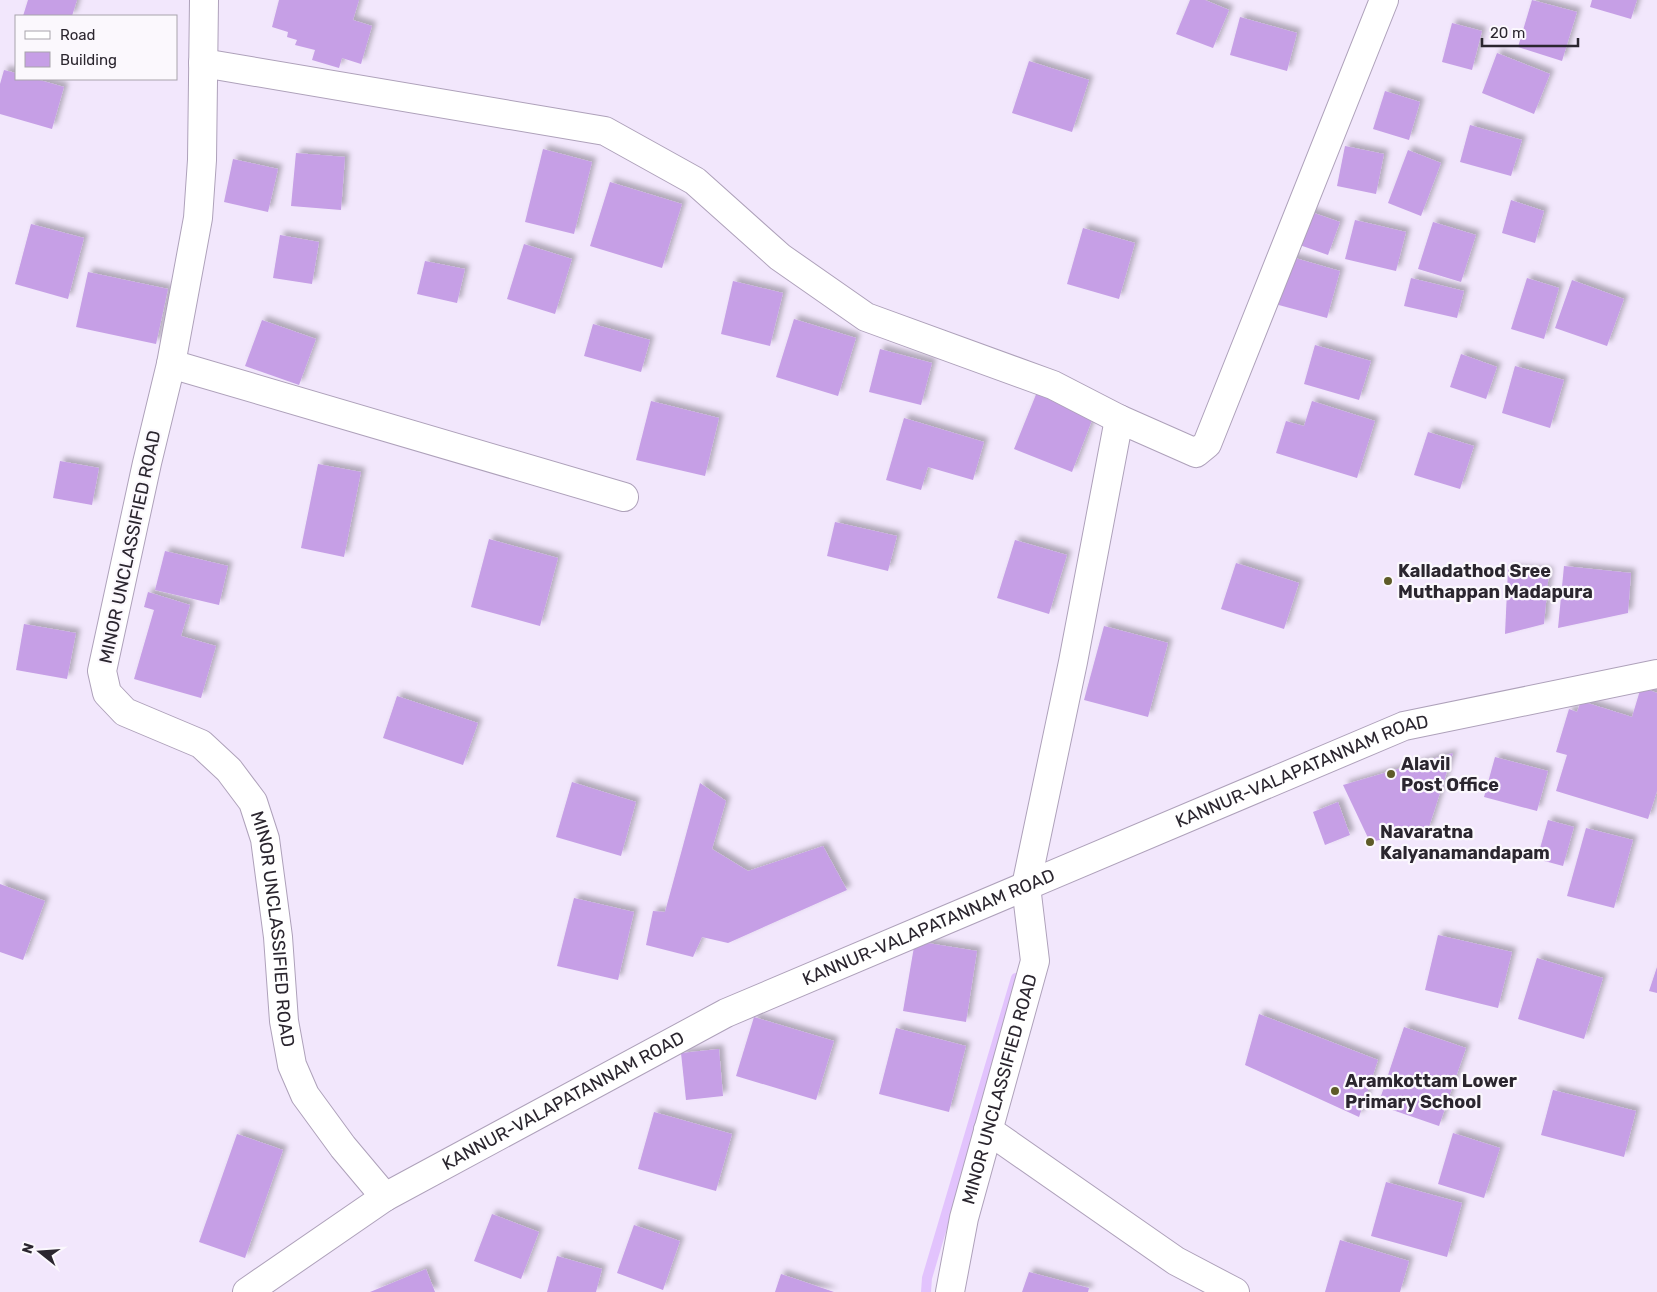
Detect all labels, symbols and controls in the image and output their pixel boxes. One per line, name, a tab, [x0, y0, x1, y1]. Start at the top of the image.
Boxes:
legend	[15, 15, 178, 80]
scale bar	[1482, 15, 1578, 47]
text: 20 m	[1490, 24, 1525, 42]
text: Road	[60, 26, 96, 44]
text: Building	[60, 51, 117, 69]
street label: MINOR UNCLASSIFIED ROAD	[95, 428, 165, 666]
place label: Kalladathod Sree Muthappan Madapura	[1398, 560, 1593, 603]
marker: Kalladathod Sree Muthappan Madapura	[1382, 575, 1394, 587]
street label: KANNUR-VALAPATANNAM ROAD	[1172, 710, 1430, 832]
place label: Alavil Post Office	[1401, 753, 1499, 796]
marker: Alavil Post Office	[1385, 768, 1397, 780]
street label: MINOR UNCLASSIFIED ROAD	[246, 808, 300, 1049]
place label: Navaratna Kalyanamandapam	[1380, 821, 1550, 864]
marker: Navaratna Kalyanamandapam	[1364, 836, 1376, 848]
street label: KANNUR-VALAPATANNAM ROAD	[799, 864, 1058, 990]
street label: MINOR UNCLASSIFIED ROAD	[957, 971, 1042, 1207]
street label: KANNUR-VALAPATANNAM ROAD	[438, 1027, 688, 1175]
place label: Aramkottam Lower Primary School	[1345, 1070, 1517, 1113]
marker: Aramkottam Lower Primary School	[1329, 1085, 1341, 1097]
north arrow	[15, 1227, 65, 1277]
text: N	[18, 1241, 38, 1256]

